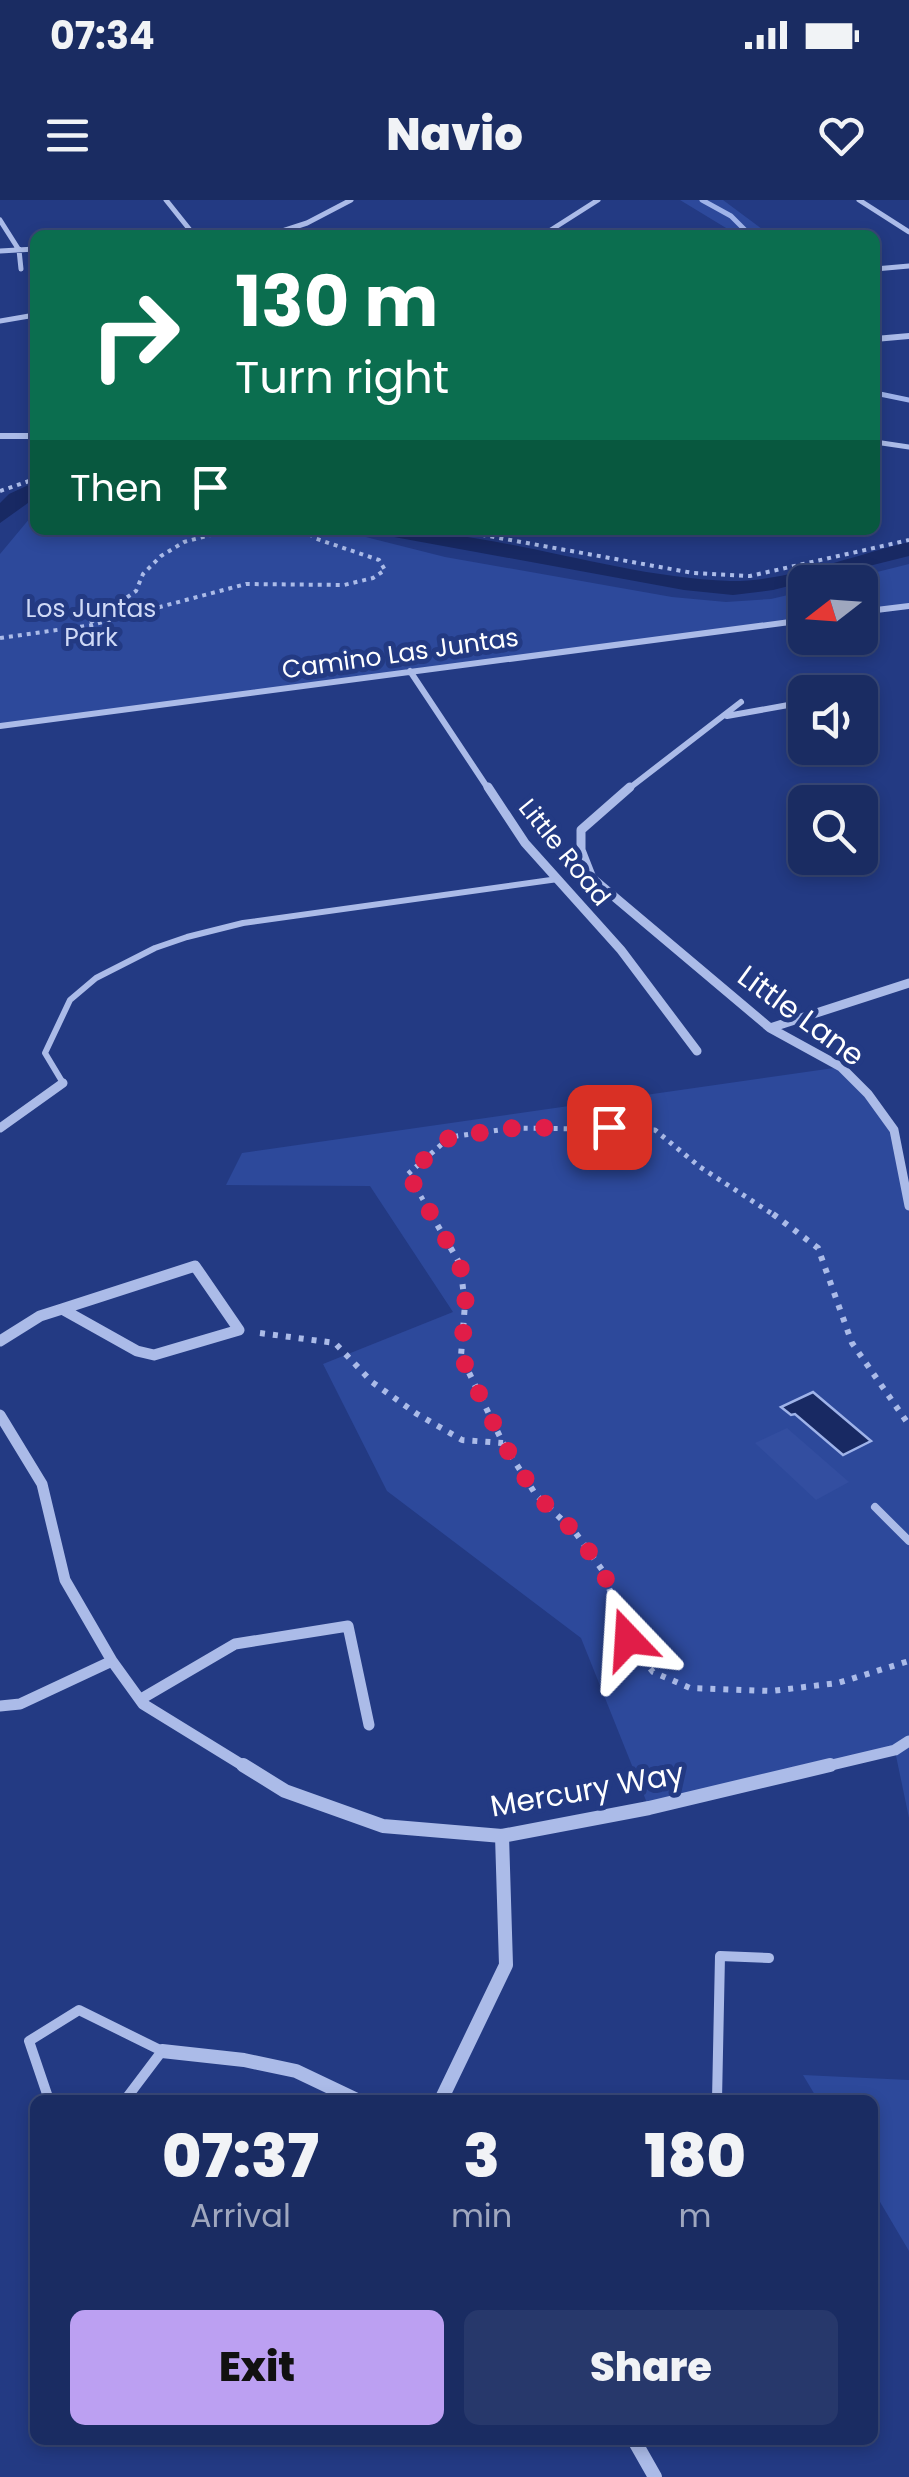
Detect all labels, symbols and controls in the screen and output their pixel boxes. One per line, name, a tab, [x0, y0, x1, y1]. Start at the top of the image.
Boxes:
text: 07:34	[50, 9, 155, 62]
text: Navio	[386, 103, 523, 166]
icon: menu	[40, 108, 95, 163]
icon: heart	[814, 108, 869, 163]
text: 130 m	[235, 252, 438, 351]
icon: right	[70, 270, 200, 400]
text: Turn right	[235, 346, 449, 409]
icon: arrive	[183, 460, 238, 515]
text: Then	[70, 461, 163, 514]
north arrow	[788, 565, 878, 655]
map controls	[788, 565, 878, 875]
park label: Los Juntas Park	[26, 591, 156, 655]
street label: Camino Las Juntas	[280, 620, 521, 687]
button: sound	[788, 675, 878, 765]
button: search	[788, 785, 878, 875]
street label: Little Road	[511, 791, 619, 913]
street label: Little Lane	[729, 955, 873, 1076]
pin	[567, 1085, 652, 1170]
icon: arrive	[582, 1100, 637, 1155]
position arrow	[576, 1587, 680, 1691]
street label: Mercury Way	[487, 1751, 687, 1828]
text: 07:37	[162, 2114, 319, 2198]
text: 3	[463, 2114, 500, 2198]
text: 180	[644, 2114, 746, 2198]
text: Arrival	[190, 2193, 291, 2238]
text: min	[451, 2193, 512, 2238]
text: m	[679, 2193, 712, 2238]
button: Exit	[70, 2310, 444, 2425]
button: Share	[464, 2310, 838, 2425]

